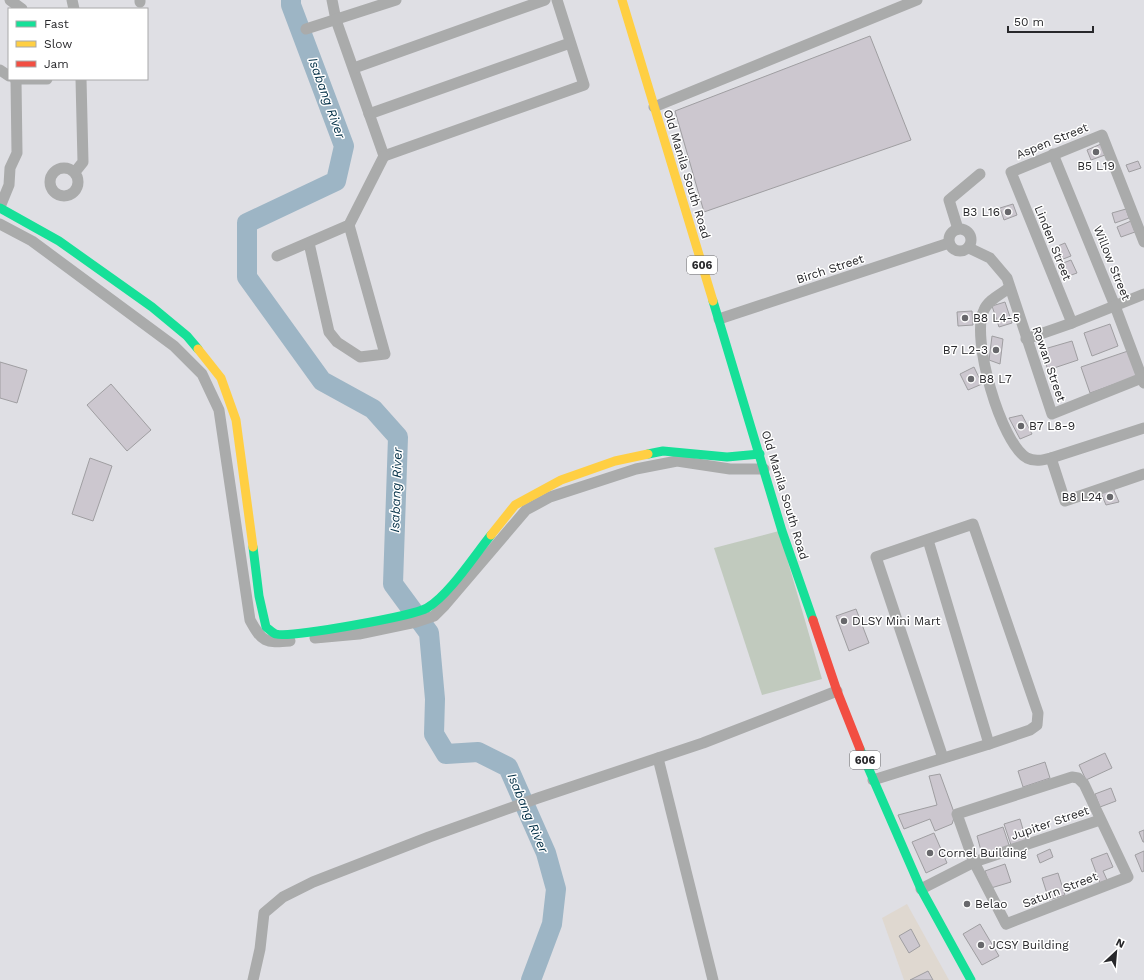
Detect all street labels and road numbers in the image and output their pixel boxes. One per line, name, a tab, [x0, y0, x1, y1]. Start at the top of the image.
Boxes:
street label: Old Manila South Road	[661, 108, 713, 240]
street label: Aspen Street	[1014, 120, 1090, 162]
street label: Linden Street	[1032, 203, 1074, 283]
street label: Willow Street	[1091, 224, 1133, 302]
street label: Birch Street	[795, 252, 865, 286]
road number: 606	[687, 256, 717, 274]
street label: Rowan Street	[1030, 324, 1068, 404]
street label: Old Manila South Road	[759, 429, 811, 561]
road number: 606	[850, 751, 880, 769]
street label: Jupiter Street	[1009, 803, 1091, 843]
street label: Saturn Street	[1021, 869, 1099, 911]

